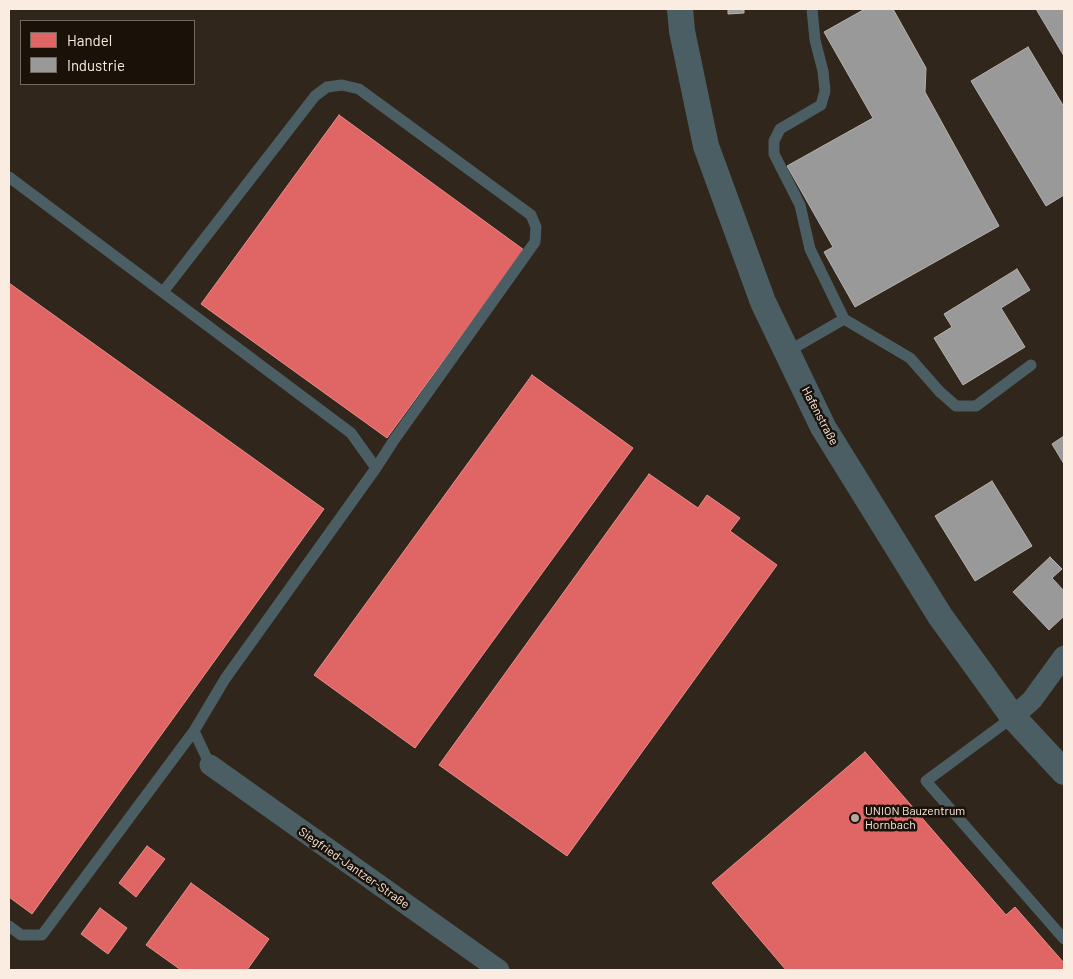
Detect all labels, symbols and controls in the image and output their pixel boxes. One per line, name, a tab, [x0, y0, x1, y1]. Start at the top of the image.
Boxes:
legend	[20, 20, 195, 85]
text: Handel	[67, 31, 112, 49]
text: Industrie	[67, 56, 125, 74]
street label: Hafenstraße	[799, 384, 841, 448]
place label: UNION Bauzentrum Hornbach	[865, 804, 965, 832]
marker: UNION Bauzentrum Hornbach	[849, 812, 861, 824]
street label: Siegfried-Jantzer-Straße	[296, 824, 412, 912]

